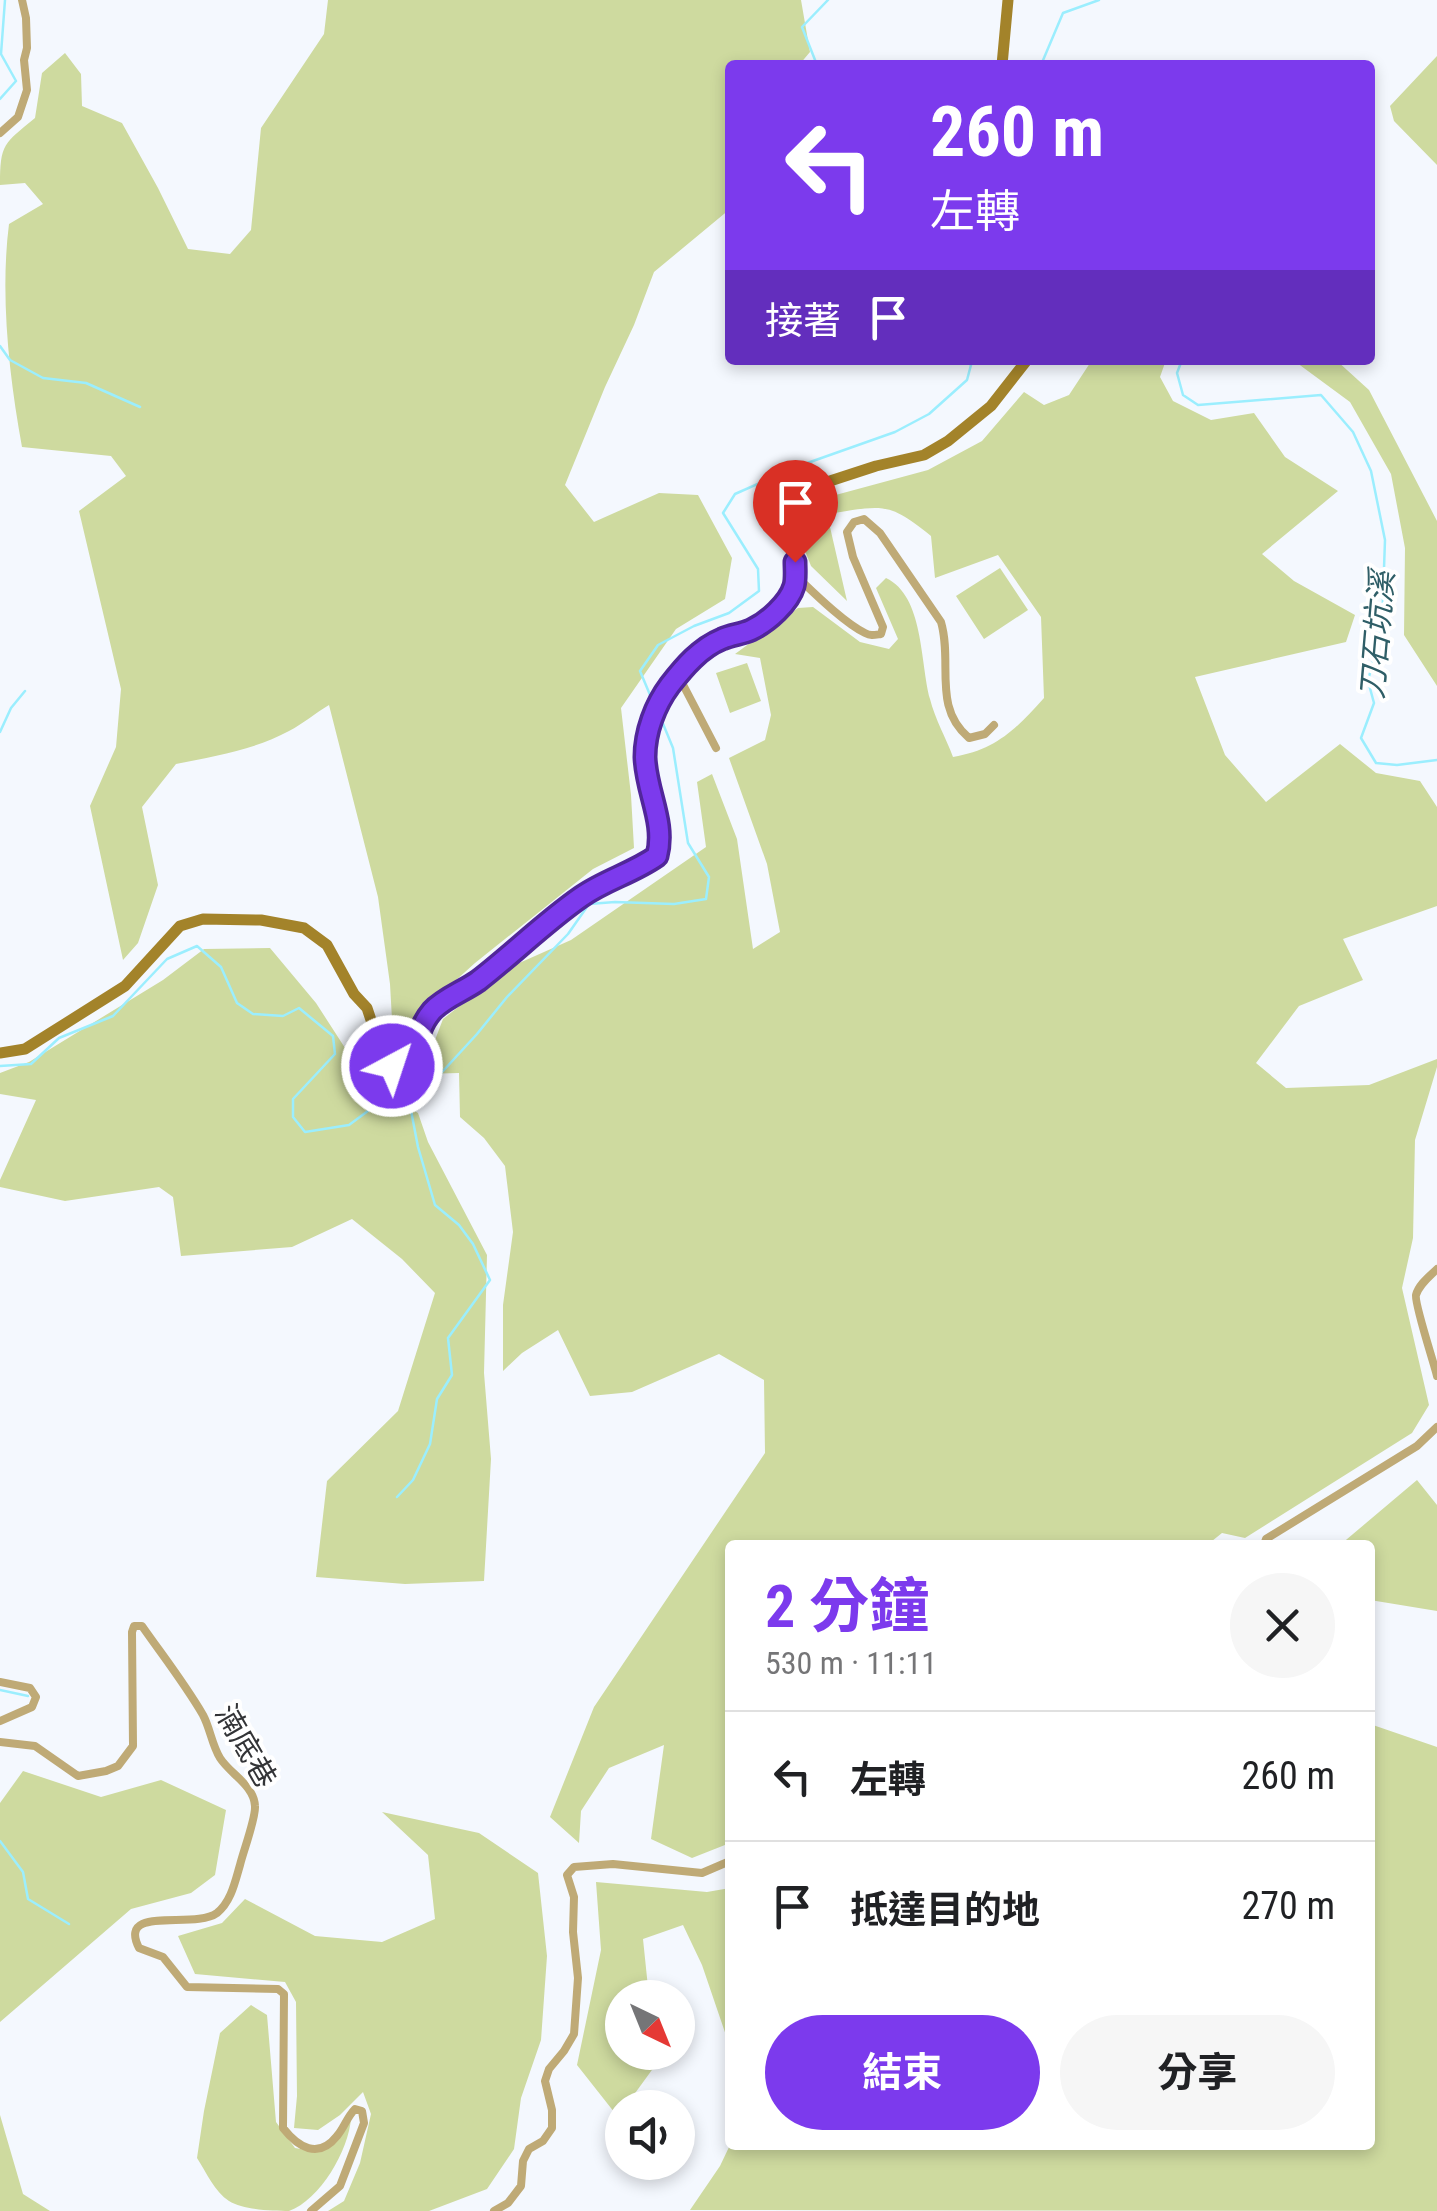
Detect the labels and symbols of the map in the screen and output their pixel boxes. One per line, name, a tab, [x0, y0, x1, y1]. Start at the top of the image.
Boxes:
pin	[753, 460, 838, 563]
water label: 刀石坑溪	[1352, 566, 1402, 700]
position arrow	[340, 1014, 444, 1118]
street label: 湳底巷	[208, 1698, 284, 1794]
north arrow	[605, 1980, 695, 2070]

